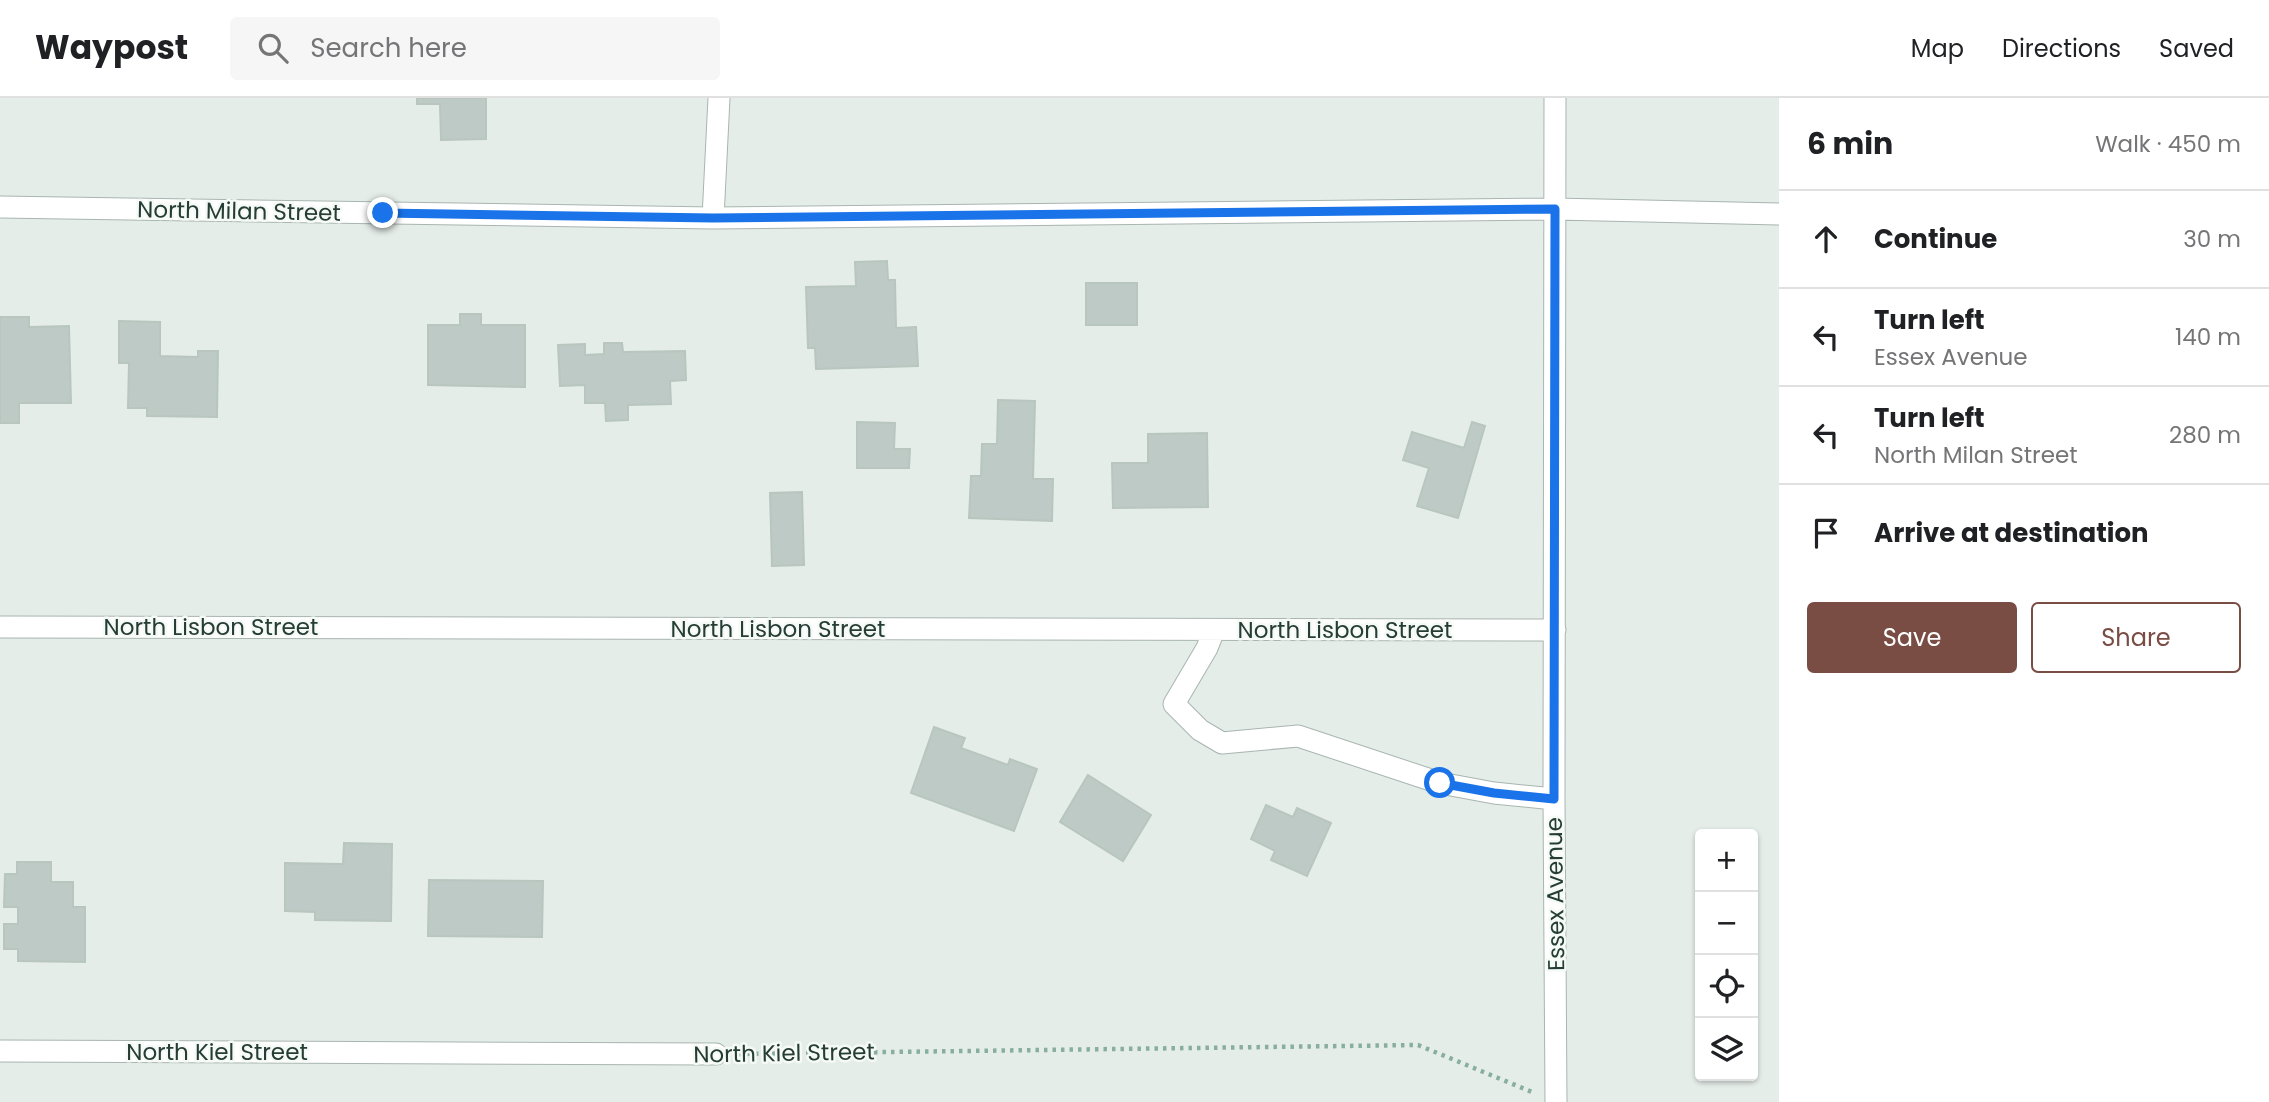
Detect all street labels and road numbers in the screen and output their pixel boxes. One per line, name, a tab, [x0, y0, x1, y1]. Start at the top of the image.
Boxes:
street label: North Milan Street	[137, 193, 341, 229]
street label: North Lisbon Street	[104, 611, 318, 643]
street label: North Lisbon Street	[671, 613, 885, 645]
street label: North Lisbon Street	[1238, 614, 1452, 646]
street label: Essex Avenue	[1538, 817, 1572, 971]
street label: North Kiel Street	[693, 1035, 875, 1071]
street label: North Kiel Street	[126, 1036, 308, 1068]

